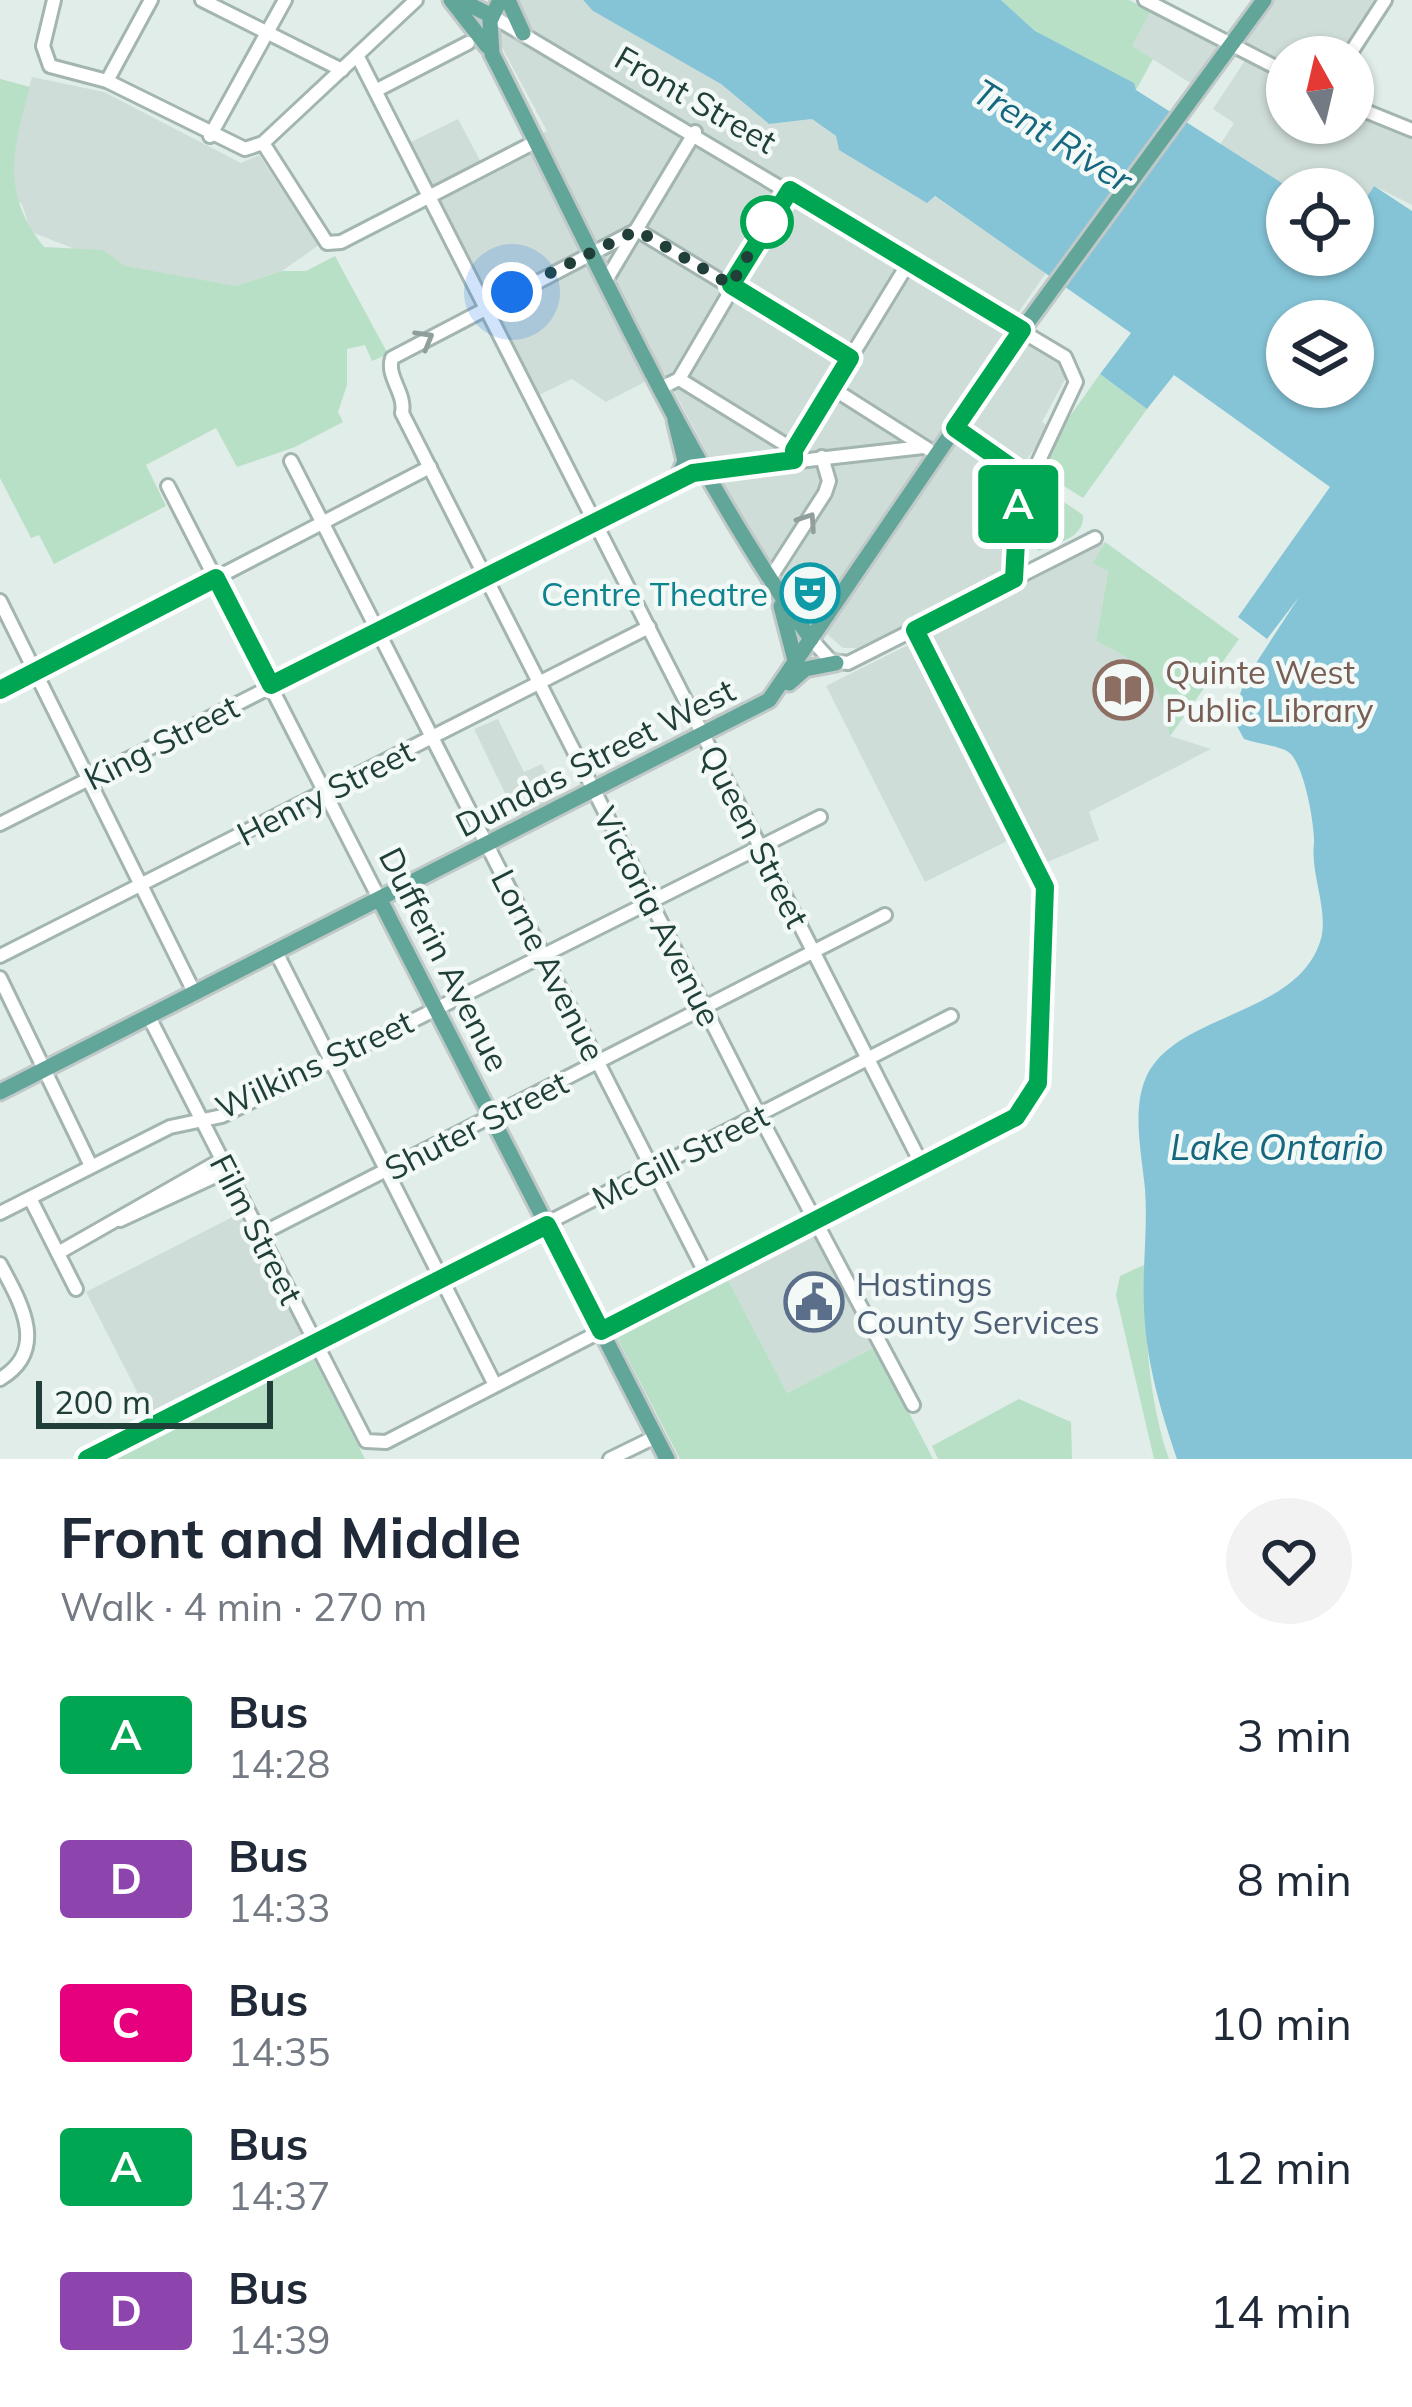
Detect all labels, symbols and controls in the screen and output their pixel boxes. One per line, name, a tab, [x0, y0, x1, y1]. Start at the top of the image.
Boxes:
street label: Front Street	[608, 36, 784, 162]
north arrow	[1266, 36, 1374, 144]
map controls	[1266, 36, 1374, 408]
water label: Trent River	[965, 68, 1143, 203]
button: locate	[1266, 168, 1374, 276]
unlabelled marker	[742, 197, 792, 247]
your location	[482, 262, 542, 322]
button: layers	[1266, 300, 1374, 408]
one-way arrow	[413, 330, 434, 353]
line badge: A	[979, 465, 1057, 543]
text: A	[1002, 477, 1034, 530]
one-way arrow	[794, 513, 816, 535]
theatre icon: Centre Theatre	[779, 562, 841, 624]
place label: Centre Theatre	[541, 573, 768, 614]
place label: Quinte West Public Library	[1165, 651, 1374, 730]
library icon: Quinte West Public Library	[1092, 659, 1154, 721]
street label: Dundas Street West	[448, 669, 742, 845]
street label: King Street	[77, 686, 245, 798]
street label: Henry Street	[230, 730, 420, 854]
street label: Queen Street	[691, 738, 819, 934]
street label: Victoria Avenue	[585, 799, 731, 1033]
street label: Dufferin Avenue	[371, 840, 519, 1078]
street label: Lorne Avenue	[483, 862, 615, 1068]
street label: Wilkins Street	[209, 1000, 419, 1128]
street label: Shuter Street	[378, 1061, 574, 1189]
street label: McGill Street	[585, 1094, 775, 1218]
water label: Lake Ontario	[1170, 1124, 1384, 1169]
street label: Film Street	[202, 1147, 312, 1311]
place label: Hastings County Services	[856, 1263, 1100, 1342]
public building icon: Hastings County Services	[783, 1271, 845, 1333]
scale bar	[36, 1375, 273, 1428]
text: 200 m	[54, 1381, 151, 1422]
button: heart	[1226, 1498, 1352, 1624]
text: Front and Middle	[60, 1501, 521, 1572]
text: Walk · 4 min · 270 m	[60, 1582, 427, 1631]
text: Bus	[228, 1683, 308, 1739]
text: 3 min	[1237, 1707, 1352, 1763]
text: A	[110, 1708, 142, 1761]
text: 14:28	[228, 1739, 331, 1788]
text: Bus	[228, 1827, 308, 1883]
text: 8 min	[1237, 1851, 1352, 1907]
text: D	[110, 1852, 142, 1905]
text: 14:33	[228, 1883, 331, 1932]
text: Bus	[228, 1971, 308, 2027]
text: 10 min	[1210, 1995, 1352, 2051]
text: C	[112, 1996, 140, 2049]
text: 14:35	[228, 2027, 331, 2076]
text: Bus	[228, 2115, 308, 2171]
text: 12 min	[1210, 2139, 1352, 2195]
text: A	[110, 2140, 142, 2193]
text: 14:37	[228, 2171, 331, 2220]
text: Bus	[228, 2259, 308, 2315]
text: 14 min	[1210, 2283, 1352, 2339]
text: D	[110, 2284, 142, 2337]
text: 14:39	[228, 2315, 331, 2364]

